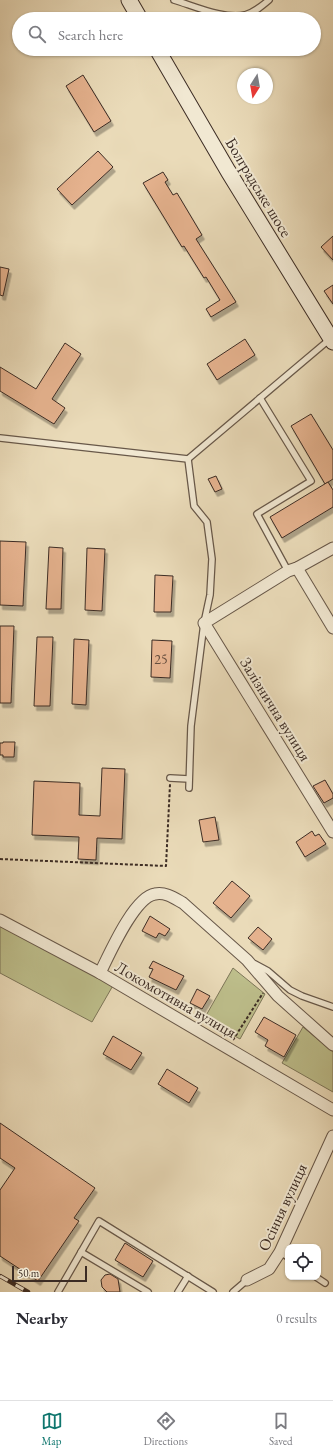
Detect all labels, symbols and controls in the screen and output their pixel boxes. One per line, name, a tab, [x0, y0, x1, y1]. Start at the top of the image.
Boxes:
search box	[12, 12, 321, 56]
icon: search	[26, 23, 48, 45]
text: Search here	[58, 25, 123, 44]
north arrow	[237, 68, 273, 104]
street label: Болградське шосе	[221, 134, 297, 241]
house number: 25	[154, 650, 168, 668]
street label: Залізнична вулиця	[235, 653, 316, 765]
street label: Локомотивна вулиця	[111, 956, 240, 1043]
street label: Осіння вулиця	[253, 1160, 312, 1254]
map controls	[285, 1244, 321, 1280]
button: locate	[285, 1244, 321, 1280]
scale bar	[12, 1264, 87, 1283]
text: 50 m	[18, 1266, 39, 1280]
text: Nearby	[16, 1307, 68, 1329]
text: 0 results	[276, 1310, 317, 1327]
tab: Map	[41, 1410, 63, 1448]
tab: Directions	[144, 1410, 188, 1448]
tab: Saved	[269, 1410, 292, 1448]

